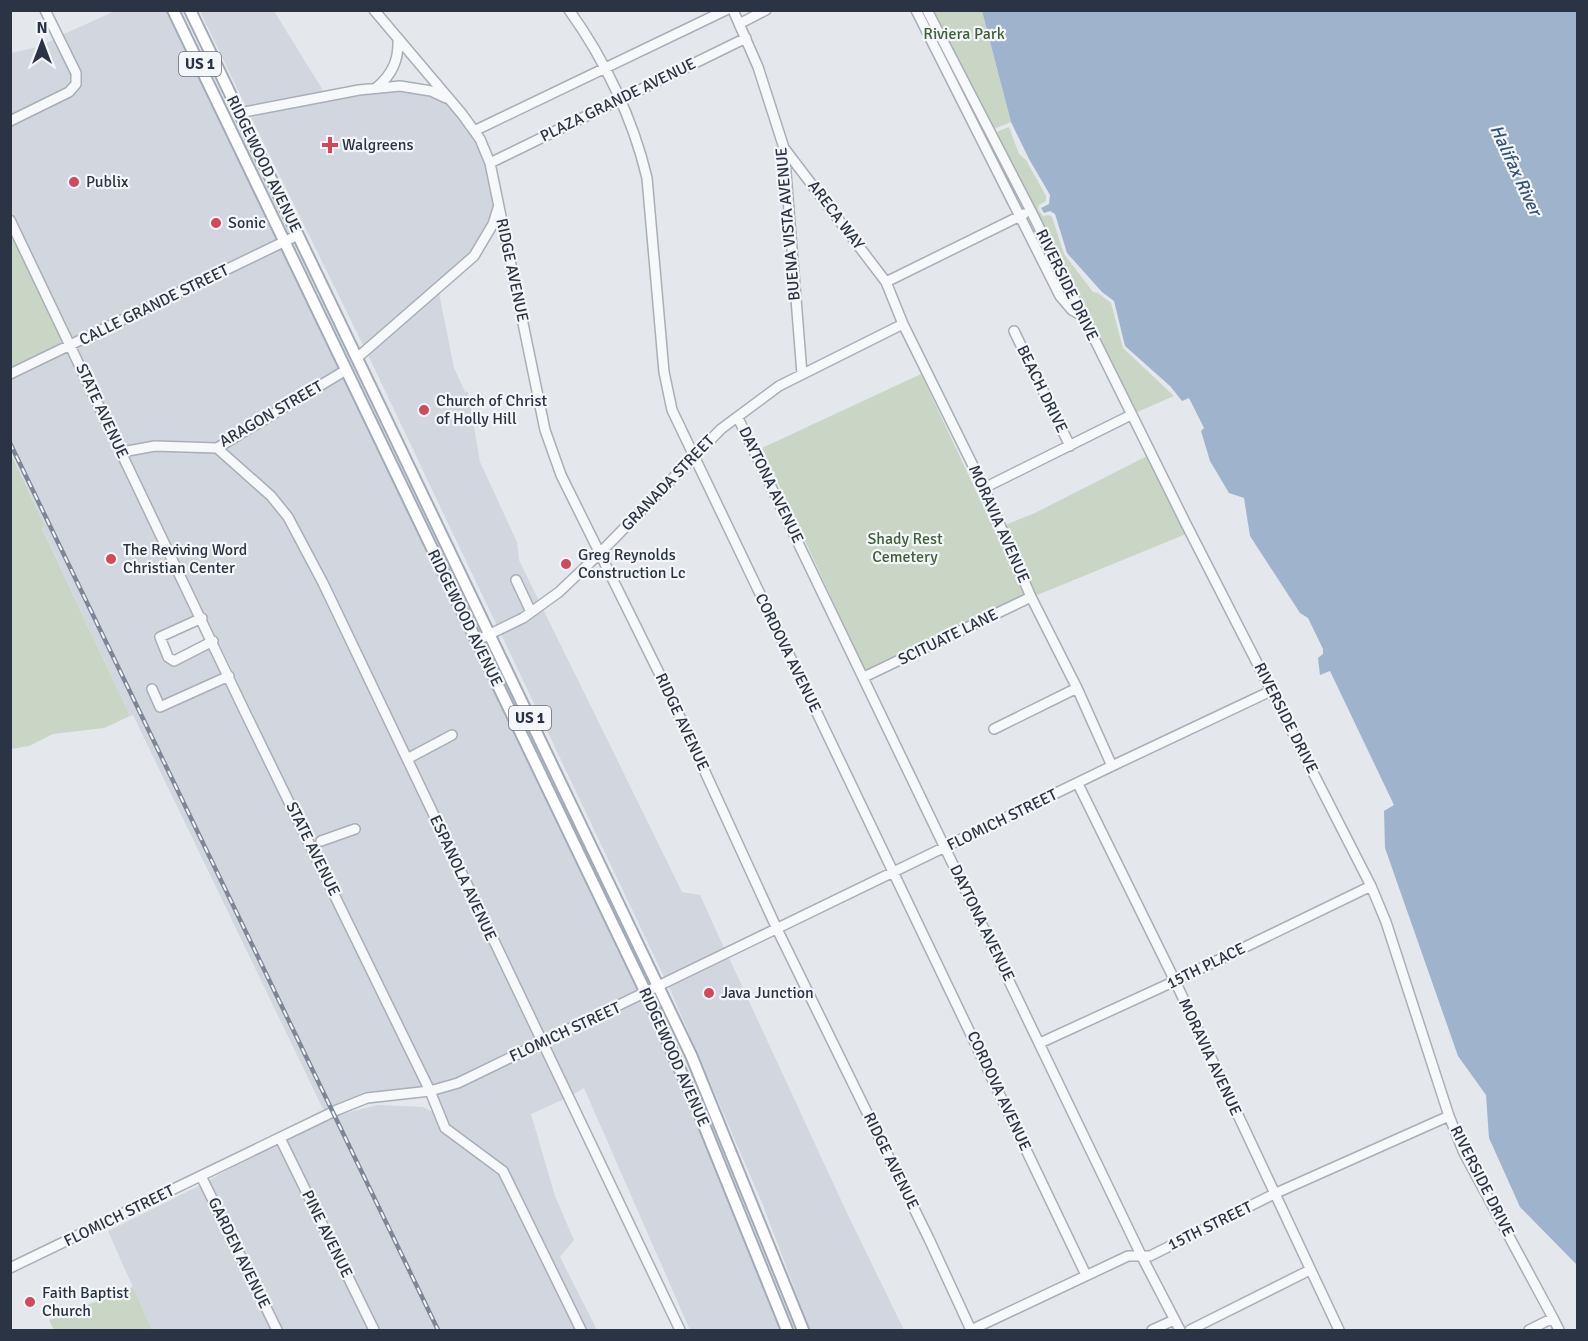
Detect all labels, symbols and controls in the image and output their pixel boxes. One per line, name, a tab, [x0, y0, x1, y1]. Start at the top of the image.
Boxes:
north arrow	[12, 12, 72, 72]
text: N	[36, 18, 48, 38]
park label: Riviera Park	[923, 24, 1005, 44]
road number: US 1	[179, 52, 221, 76]
street label: PLAZA GRANDE AVENUE	[537, 54, 699, 146]
street label: RIDGEWOOD AVENUE	[222, 92, 306, 236]
water label: Halifax River	[1485, 121, 1548, 221]
place label: Walgreens	[342, 135, 414, 155]
marker: Walgreens	[323, 138, 337, 152]
street label: BUENA VISTA AVENUE	[771, 146, 805, 302]
place label: Publix	[86, 172, 129, 192]
marker: Publix	[67, 175, 81, 189]
street label: ARECA WAY	[803, 176, 869, 254]
place label: Sonic	[228, 213, 266, 233]
marker: Sonic	[209, 216, 223, 230]
street label: RIDGE AVENUE	[491, 216, 533, 324]
street label: RIVERSIDE DRIVE	[1031, 226, 1103, 344]
street label: CALLE GRANDE STREET	[76, 260, 232, 350]
street label: BEACH DRIVE	[1012, 342, 1072, 436]
street label: STATE AVENUE	[71, 360, 133, 462]
street label: ARAGON STREET	[216, 376, 326, 452]
place label: Church of Christ of Holly Hill	[436, 391, 547, 429]
marker: Church of Christ of Holly Hill	[417, 403, 431, 417]
street label: DAYTONA AVENUE	[734, 423, 808, 547]
street label: GRANADA STREET	[617, 431, 719, 535]
street label: MORAVIA AVENUE	[964, 462, 1034, 586]
park label: Shady Rest Cemetery	[867, 529, 943, 567]
place label: The Reviving Word Christian Center	[123, 540, 247, 578]
place label: Greg Reynolds Construction Lc	[578, 545, 685, 583]
street label: RIDGEWOOD AVENUE	[423, 546, 507, 690]
marker: The Reviving Word Christian Center	[104, 552, 118, 566]
marker: Greg Reynolds Construction Lc	[559, 557, 573, 571]
street label: CORDOVA AVENUE	[751, 590, 825, 716]
street label: SCITUATE LANE	[895, 604, 1001, 670]
street label: RIVERSIDE DRIVE	[1249, 659, 1323, 777]
street label: RIDGE AVENUE	[651, 670, 713, 774]
road number: US 1	[509, 706, 551, 730]
street label: FLOMICH STREET	[944, 785, 1061, 855]
street label: STATE AVENUE	[282, 799, 344, 899]
street label: ESPANOLA AVENUE	[425, 812, 501, 944]
street label: DAYTONA AVENUE	[945, 861, 1019, 985]
street label: 15TH PLACE	[1163, 938, 1249, 994]
place label: Java Junction	[721, 983, 814, 1003]
street label: RIDGEWOOD AVENUE	[634, 984, 714, 1130]
marker: Java Junction	[702, 986, 716, 1000]
street label: MORAVIA AVENUE	[1174, 995, 1246, 1119]
street label: FLOMICH STREET	[506, 997, 624, 1066]
street label: CORDOVA AVENUE	[962, 1028, 1036, 1154]
street label: RIDGE AVENUE	[859, 1109, 923, 1213]
street label: RIVERSIDE DRIVE	[1445, 1122, 1519, 1240]
street label: FLOMICH STREET	[61, 1181, 178, 1251]
street label: PINE AVENUE	[297, 1187, 357, 1281]
street label: GARDEN AVENUE	[203, 1194, 275, 1312]
street label: 15TH STREET	[1165, 1197, 1256, 1255]
place label: Faith Baptist Church	[42, 1283, 129, 1321]
marker: Faith Baptist Church	[23, 1295, 37, 1309]

